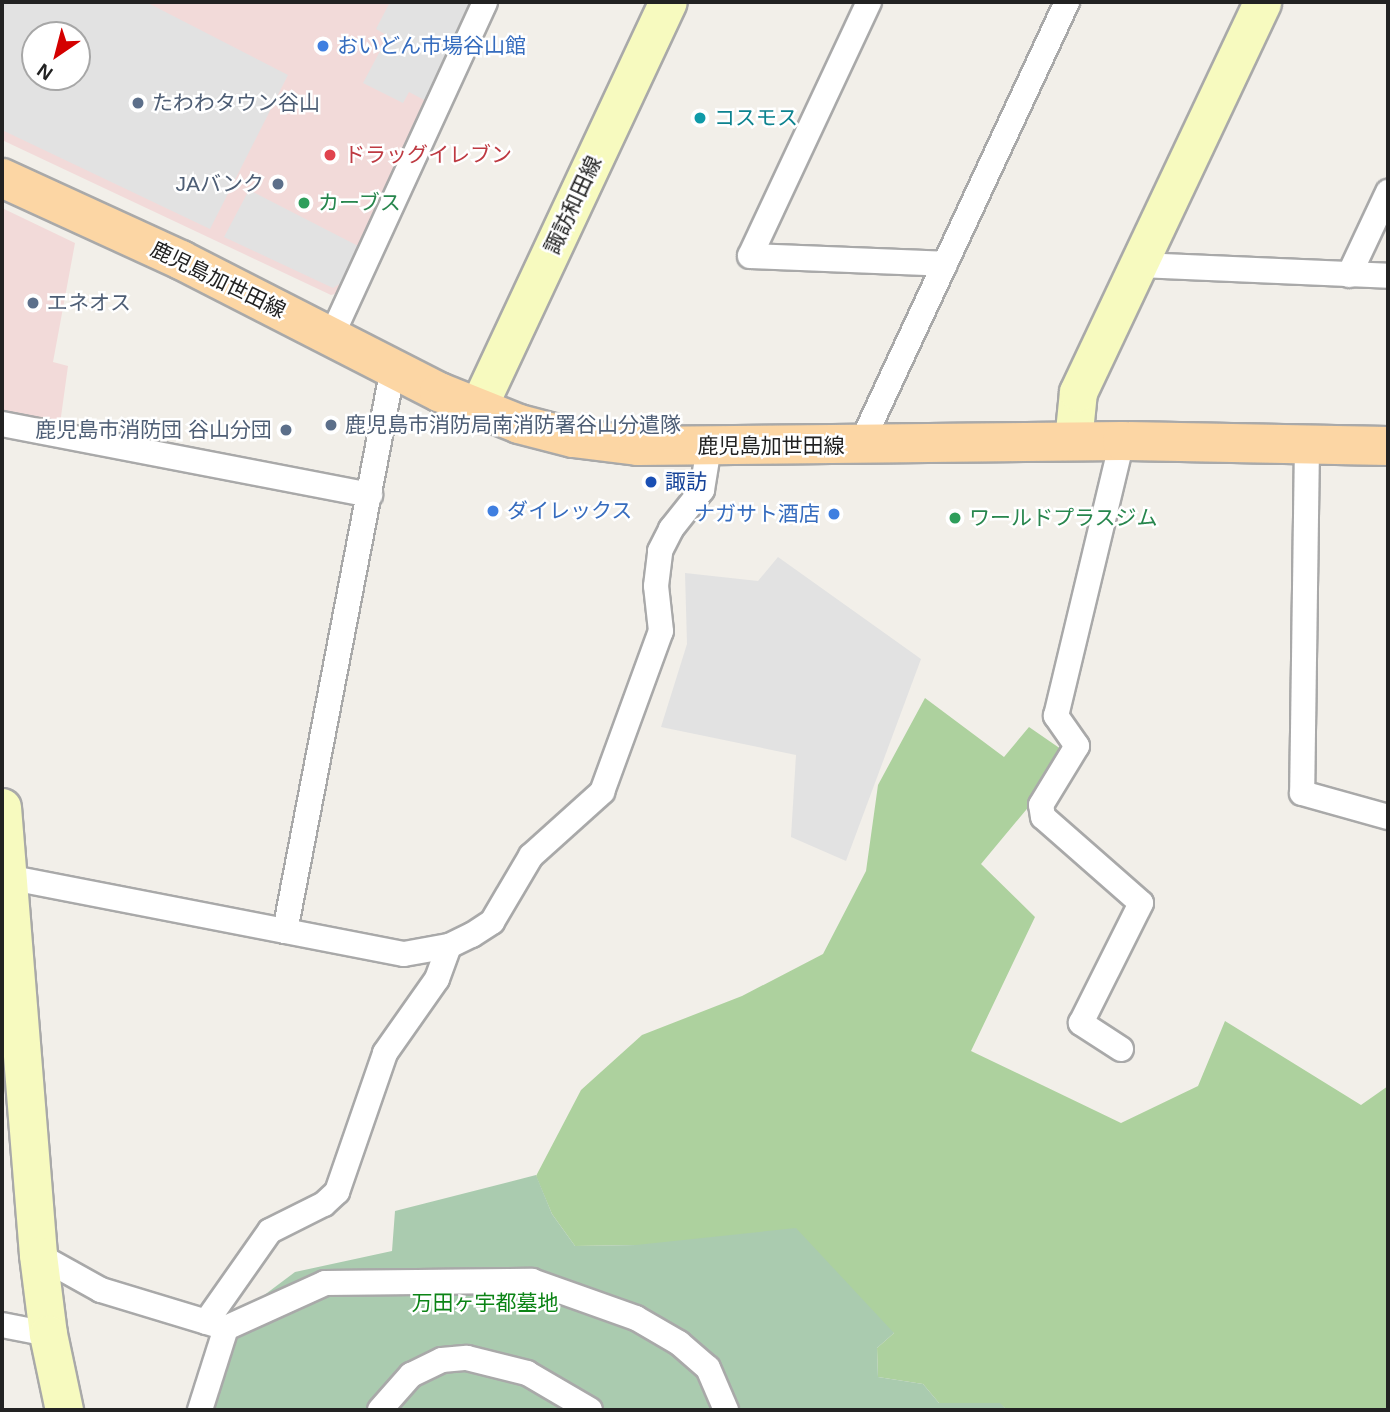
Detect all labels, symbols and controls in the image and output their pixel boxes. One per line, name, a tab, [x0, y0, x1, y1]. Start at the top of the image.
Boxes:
north arrow	[21, 21, 91, 91]
place label: おいどん市場谷山館	[337, 33, 526, 59]
marker: おいどん市場谷山館	[315, 38, 331, 54]
text: N	[33, 59, 56, 85]
place label: たわわタウン谷山	[152, 90, 320, 116]
marker: たわわタウン谷山	[130, 95, 146, 111]
place label: コスモス	[714, 105, 798, 131]
marker: コスモス	[692, 110, 708, 126]
place label: ドラッグイレブン	[344, 142, 512, 168]
marker: ドラッグイレブン	[322, 147, 338, 163]
street label: 諏訪和田線	[539, 152, 607, 258]
place label: JAバンク	[176, 171, 264, 197]
marker: JAバンク	[270, 176, 286, 192]
place label: カーブス	[318, 190, 402, 216]
marker: カーブス	[296, 195, 312, 211]
street label: 鹿児島加世田線	[146, 236, 290, 324]
place label: エネオス	[47, 290, 131, 316]
marker: エネオス	[25, 295, 41, 311]
place label: 鹿児島市消防局南消防署谷山分遣隊	[345, 412, 681, 438]
place label: 鹿児島市消防団 谷山分団	[35, 417, 272, 443]
marker: 鹿児島市消防局南消防署谷山分遣隊	[323, 417, 339, 433]
marker: 鹿児島市消防団 谷山分団	[278, 422, 294, 438]
street label: 鹿児島加世田線	[698, 433, 844, 459]
place label: 諏訪	[665, 469, 707, 495]
marker: 諏訪	[643, 474, 659, 490]
place label: ダイレックス	[507, 498, 633, 524]
place label: ナガサト酒店	[694, 501, 820, 527]
marker: ダイレックス	[485, 503, 501, 519]
place label: ワールドプラスジム	[969, 505, 1158, 531]
marker: ナガサト酒店	[826, 506, 842, 522]
marker: ワールドプラスジム	[947, 510, 963, 526]
park label: 万田ヶ宇都墓地	[412, 1290, 558, 1316]

